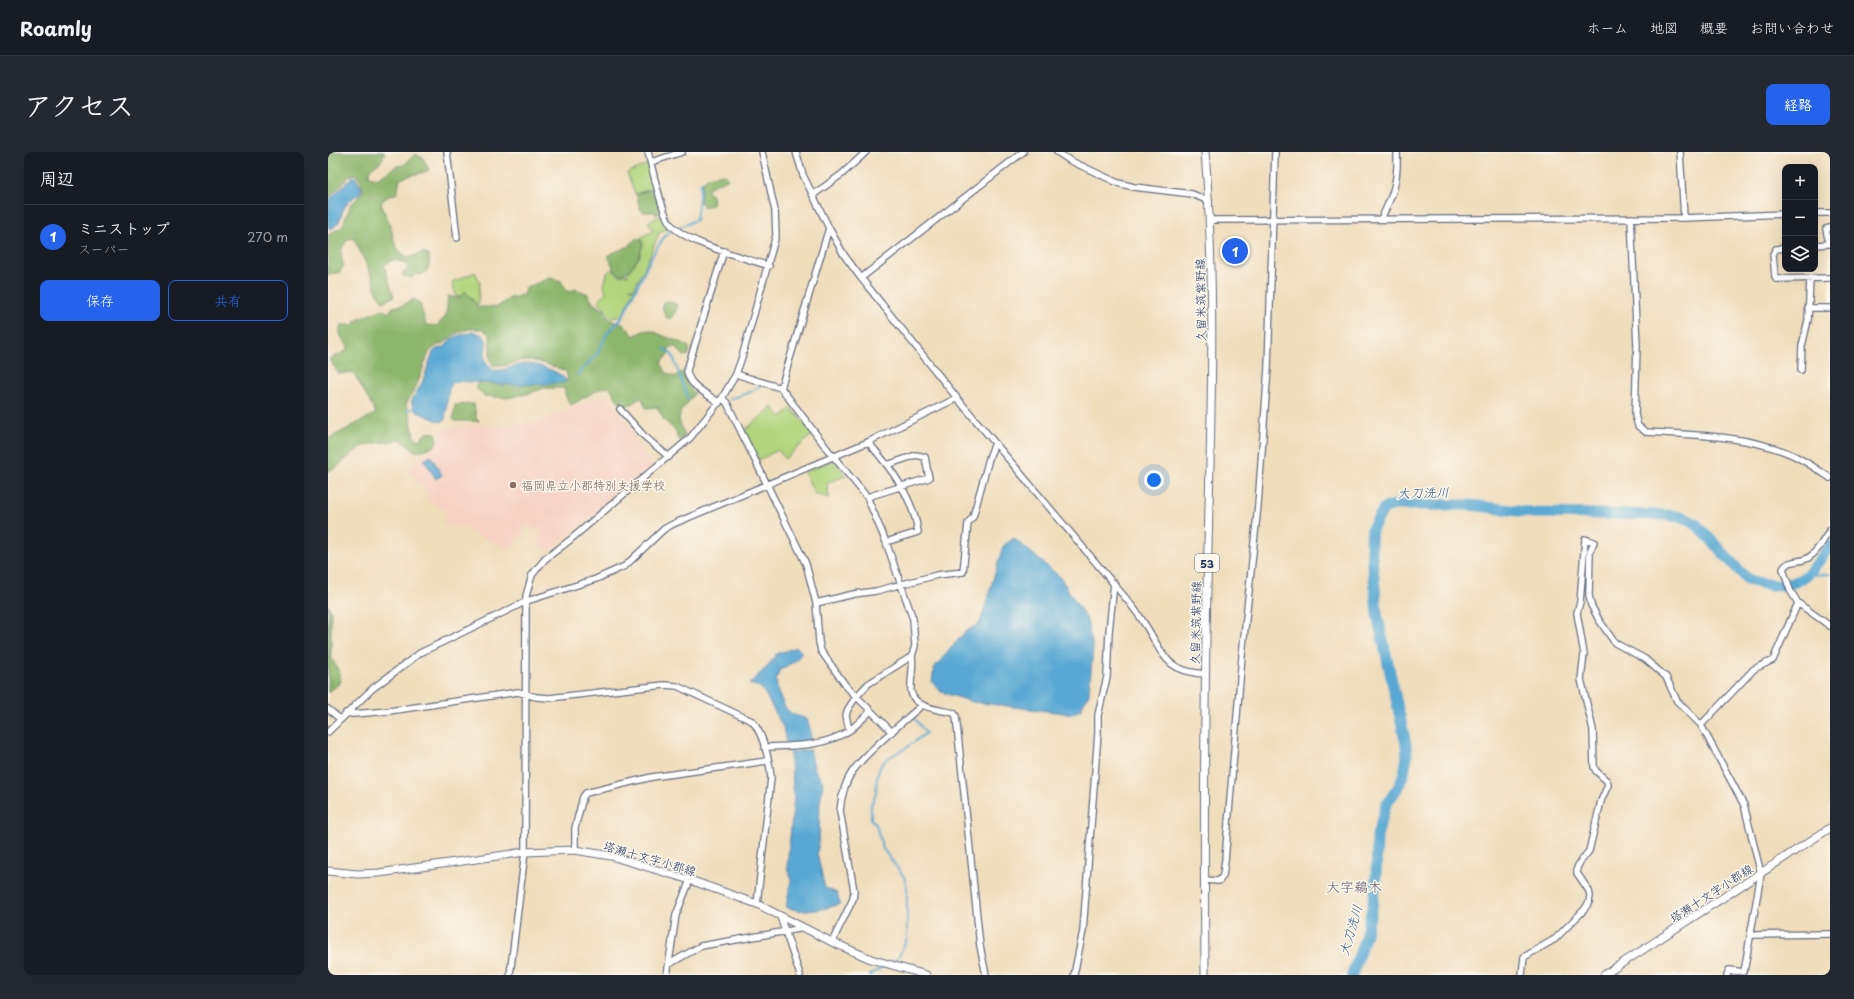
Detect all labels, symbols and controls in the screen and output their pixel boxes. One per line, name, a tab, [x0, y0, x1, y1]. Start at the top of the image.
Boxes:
text: Roamly	[20, 14, 92, 42]
text: ホーム	[1587, 17, 1628, 38]
text: 地図	[1650, 17, 1678, 38]
text: 概要	[1700, 17, 1728, 38]
text: お問い合わせ	[1750, 17, 1834, 38]
text: アクセス	[24, 83, 134, 126]
button: 経路	[1766, 84, 1830, 125]
map controls	[1782, 164, 1818, 272]
button: +	[1782, 164, 1818, 200]
text: 周辺	[40, 165, 74, 191]
button: −	[1782, 200, 1818, 236]
text: ミニストップ	[78, 216, 170, 239]
text: 1	[50, 227, 56, 246]
text: 270 m	[247, 227, 288, 246]
pin: 1	[1222, 236, 1248, 266]
button: layers	[1782, 236, 1818, 272]
text: スーパー	[78, 239, 129, 258]
street label: 久留米筑紫野線	[1190, 258, 1210, 342]
button: 保存	[40, 280, 160, 321]
button: 共有	[168, 280, 288, 321]
your location	[1144, 470, 1164, 490]
place label: 福岡県立小郡特別支援学校	[521, 476, 665, 494]
marker: 福岡県立小郡特別支援学校	[508, 480, 518, 490]
water label: 大刀洗川	[1397, 482, 1449, 502]
road number: 53	[1195, 554, 1219, 572]
street label: 久留米筑紫野線	[1185, 581, 1205, 665]
street label: 塔瀬十文字小郡線	[601, 836, 699, 880]
street label: 塔瀬十文字小郡線	[1666, 859, 1756, 927]
district label: 大字鵜木	[1326, 876, 1382, 897]
water label: 大刀洗川	[1334, 902, 1366, 958]

